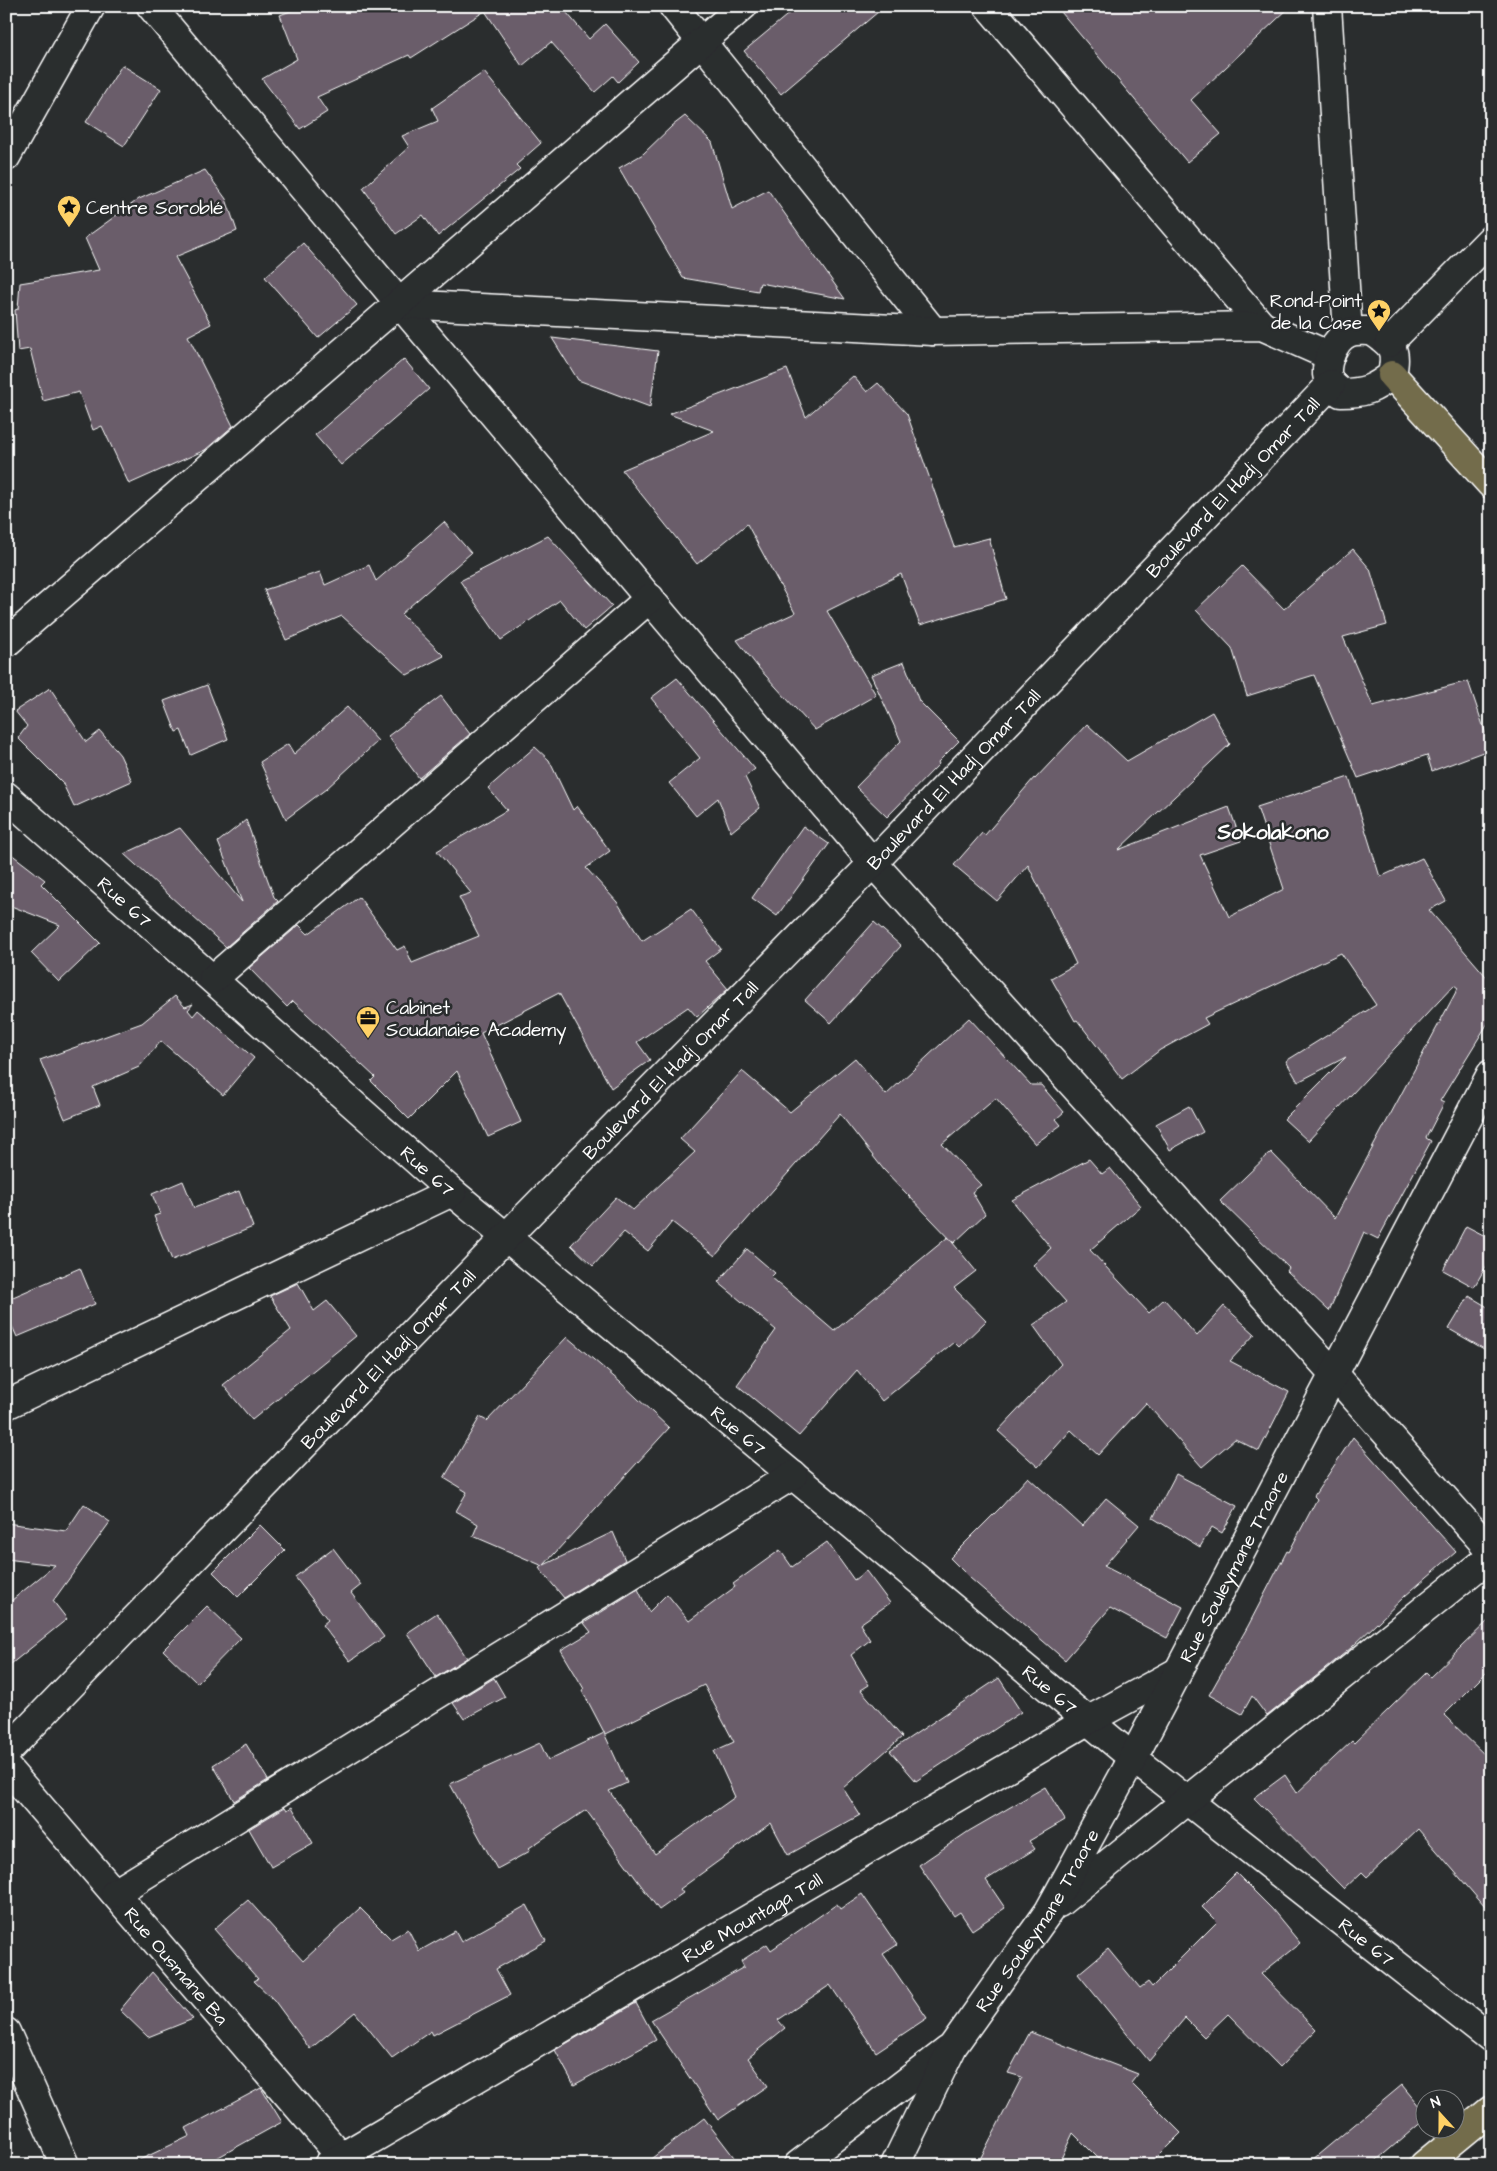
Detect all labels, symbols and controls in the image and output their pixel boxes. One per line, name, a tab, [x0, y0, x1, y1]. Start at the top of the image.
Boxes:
place icon: Centre Soroblé	[56, 194, 82, 228]
place label: Centre Soroblé	[86, 195, 223, 222]
place label: Rond-Point de la Case	[1270, 288, 1362, 337]
place icon: Rond-Point de la Case	[1366, 298, 1392, 332]
street label: Boulevard El Hadj Omar Tall	[1141, 392, 1327, 585]
street label: Boulevard El Hadj Omar Tall	[861, 684, 1047, 877]
district label: Sokolakono	[1216, 818, 1329, 847]
street label: Rue 67	[91, 871, 157, 934]
street label: Boulevard El Hadj Omar Tall	[577, 975, 765, 1166]
place label: Cabinet Soudanaise Academy	[386, 995, 567, 1045]
office icon: Cabinet Soudanaise Academy	[355, 1005, 381, 1039]
street label: Rue 67	[394, 1140, 460, 1203]
street label: Boulevard El Hadj Omar Tall	[295, 1264, 482, 1456]
street label: Rue 67	[704, 1400, 771, 1463]
street label: Rue Souleymane Traore	[1173, 1466, 1296, 1667]
street label: Rue 67	[1016, 1659, 1083, 1721]
street label: Rue Souleymane Traore	[969, 1824, 1107, 2018]
street label: Rue Mountaga Tall	[677, 1867, 828, 1970]
street label: Rue Ousmane Ba	[117, 1902, 234, 2032]
street label: Rue 67	[1332, 1912, 1400, 1973]
north arrow	[1414, 2088, 1464, 2138]
text: N	[1428, 2092, 1444, 2114]

